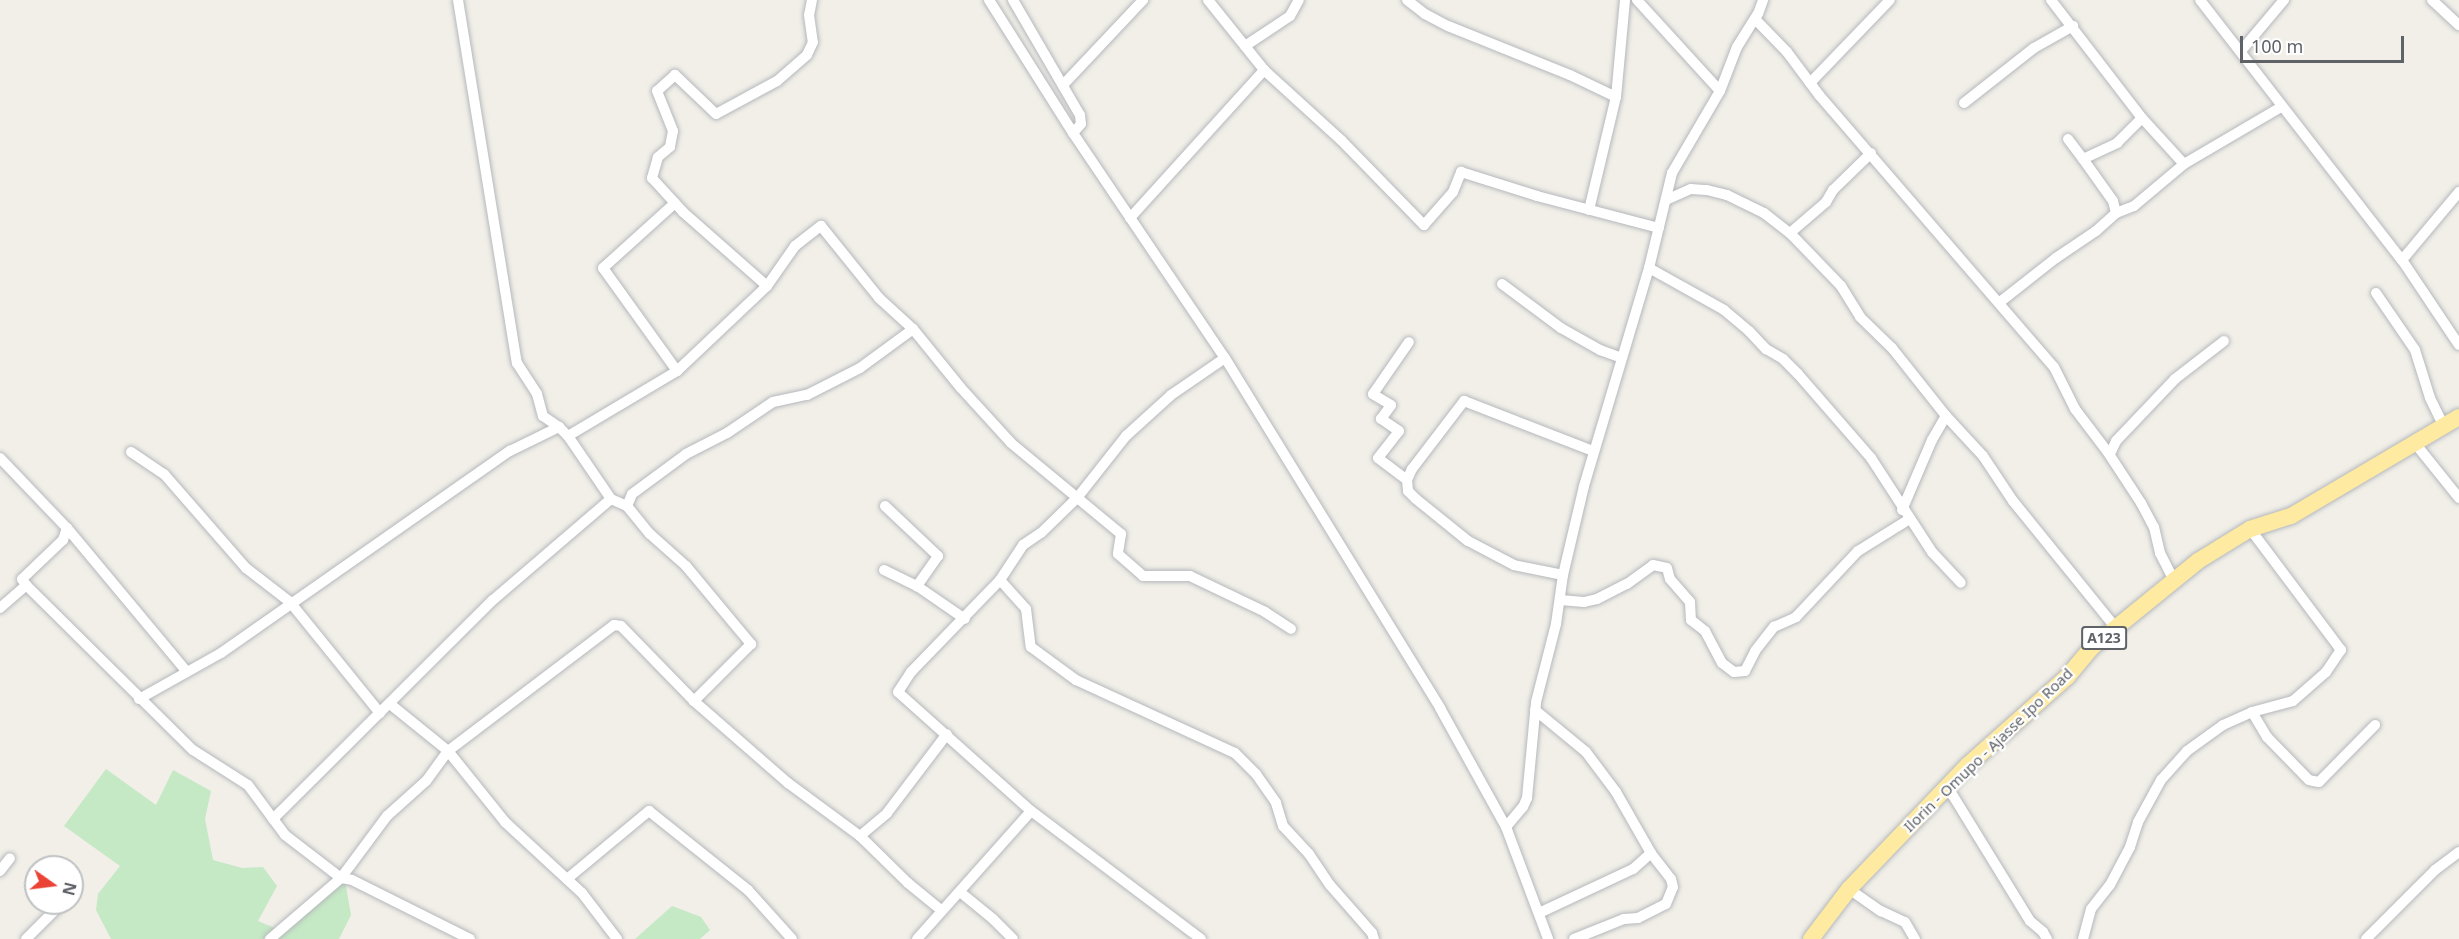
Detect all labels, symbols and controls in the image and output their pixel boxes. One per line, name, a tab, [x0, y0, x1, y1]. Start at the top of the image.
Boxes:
scale bar	[2243, 24, 2406, 62]
text: 100 m	[2251, 34, 2303, 58]
road number: A123	[2080, 627, 2128, 649]
street label: Ilorin - Omupo - Ajasse Ipo Road	[1900, 664, 2076, 836]
north arrow	[24, 855, 84, 915]
text: N	[57, 880, 82, 898]

